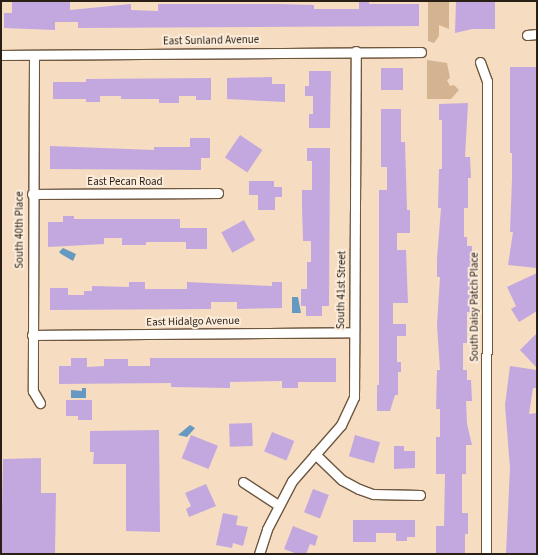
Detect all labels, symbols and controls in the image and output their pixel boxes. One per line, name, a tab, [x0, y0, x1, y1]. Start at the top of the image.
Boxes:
street label: East Sunland Avenue	[163, 34, 259, 48]
street label: East Pecan Road	[87, 175, 163, 189]
street label: South 40th Place	[13, 191, 27, 269]
street label: South 41st Street	[335, 251, 349, 329]
street label: South Daisy Patch Place	[468, 252, 482, 362]
street label: East Hidalgo Avenue	[146, 315, 240, 329]

